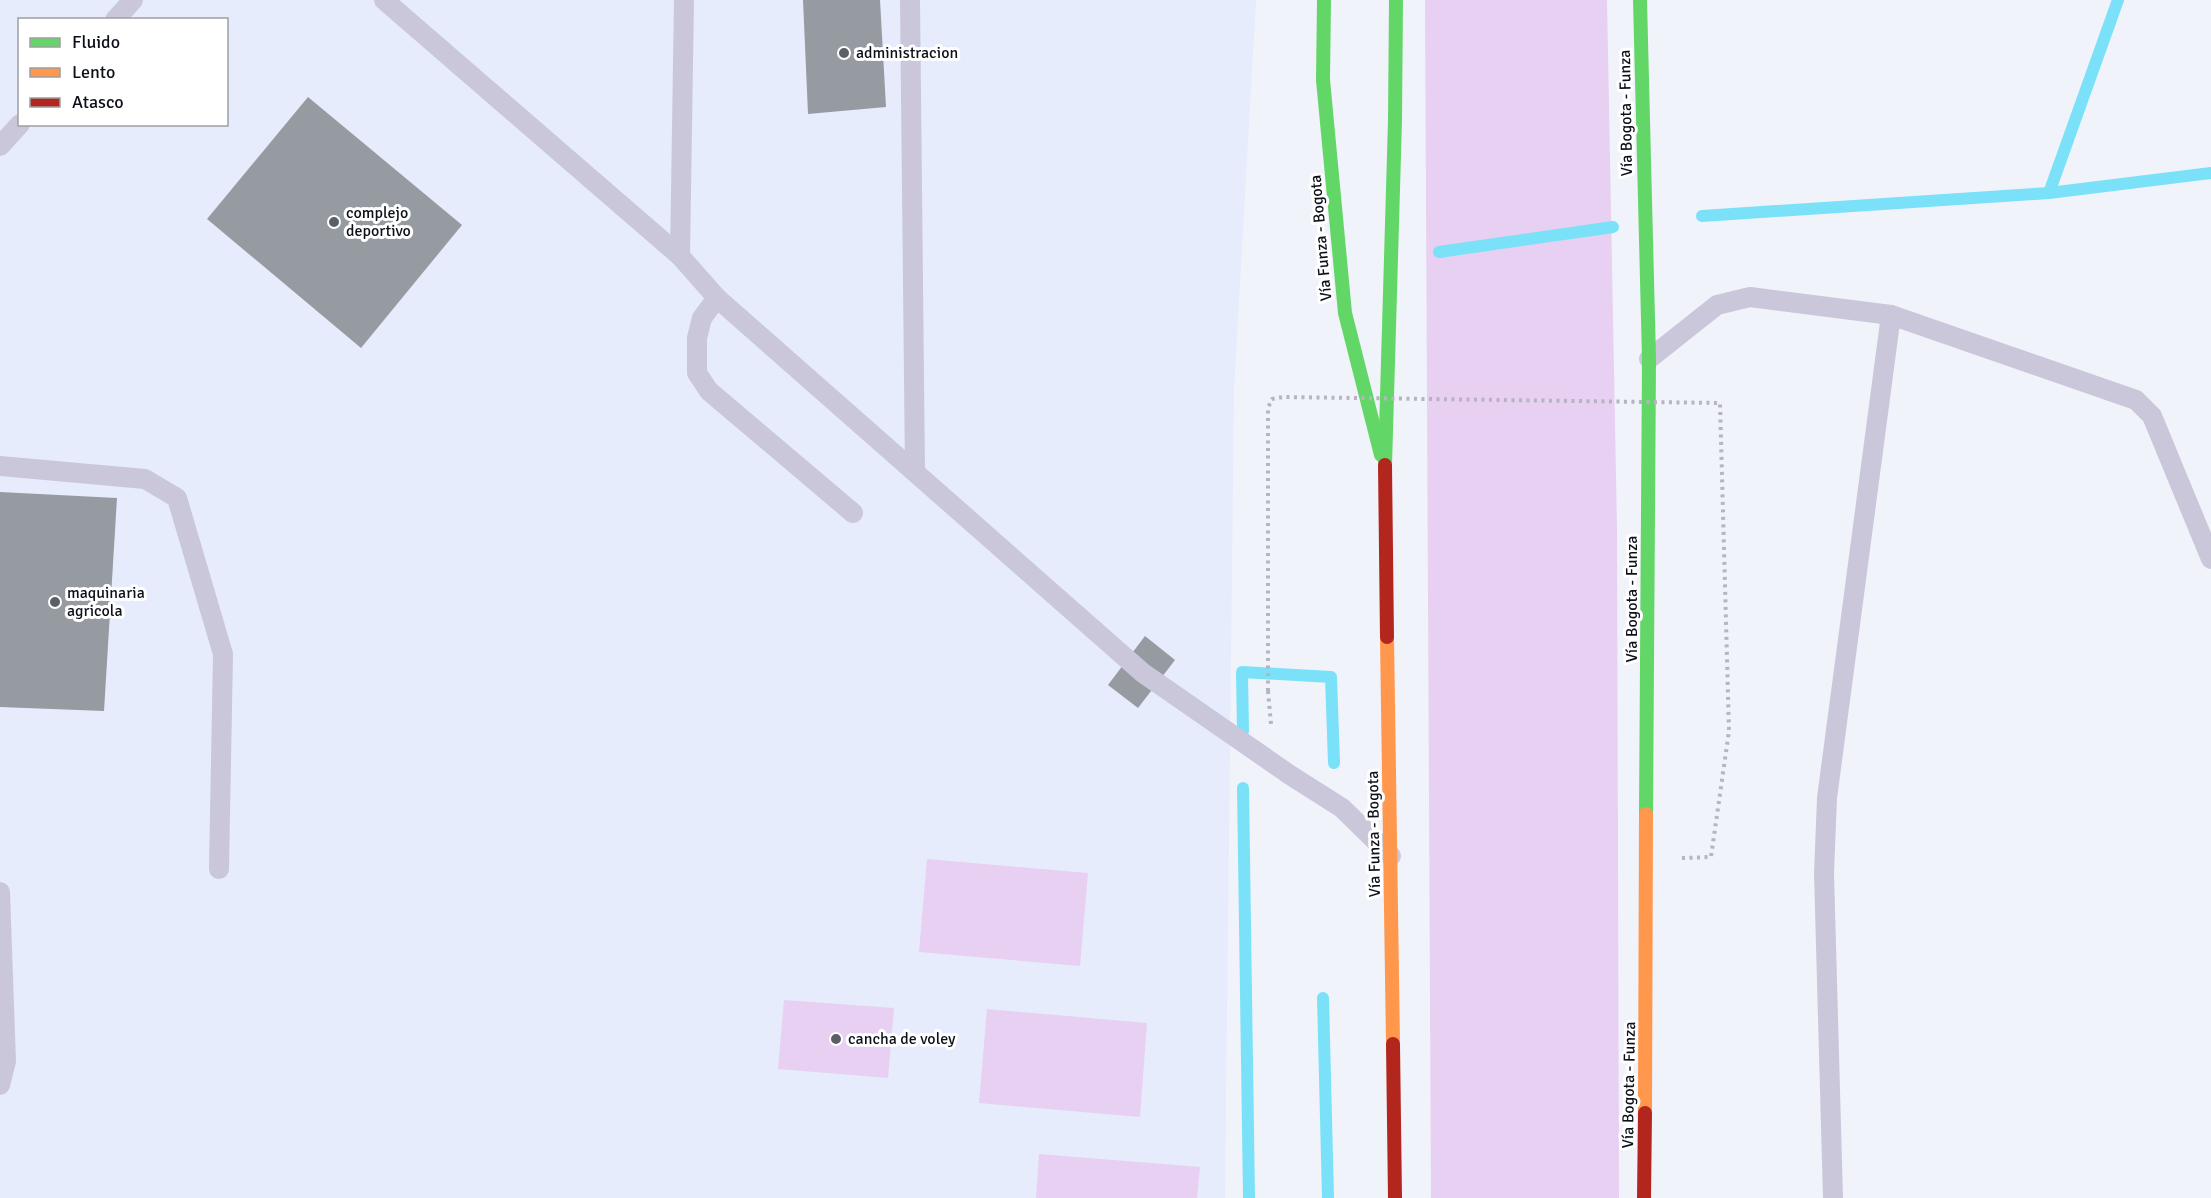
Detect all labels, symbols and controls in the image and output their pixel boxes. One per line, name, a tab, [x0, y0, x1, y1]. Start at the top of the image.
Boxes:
legend	[18, 18, 228, 126]
text: Fluido	[72, 31, 120, 53]
place label: administracion	[856, 43, 958, 63]
marker: administracion	[837, 46, 851, 60]
street label: Vía Bogota - Funza	[1615, 49, 1637, 177]
text: Lento	[72, 61, 115, 83]
text: Atasco	[72, 91, 124, 113]
street label: Vía Funza - Bogota	[1306, 174, 1336, 302]
place label: complejo deportivo	[346, 203, 411, 241]
marker: complejo deportivo	[327, 215, 341, 229]
street label: Vía Bogota - Funza	[1622, 536, 1642, 662]
place label: maquinaria agricola	[67, 583, 145, 621]
marker: maquinaria agricola	[48, 595, 62, 609]
street label: Vía Funza - Bogota	[1363, 770, 1385, 898]
street label: Vía Bogota - Funza	[1618, 1021, 1640, 1149]
place label: cancha de voley	[848, 1029, 956, 1049]
marker: cancha de voley	[829, 1032, 843, 1046]

